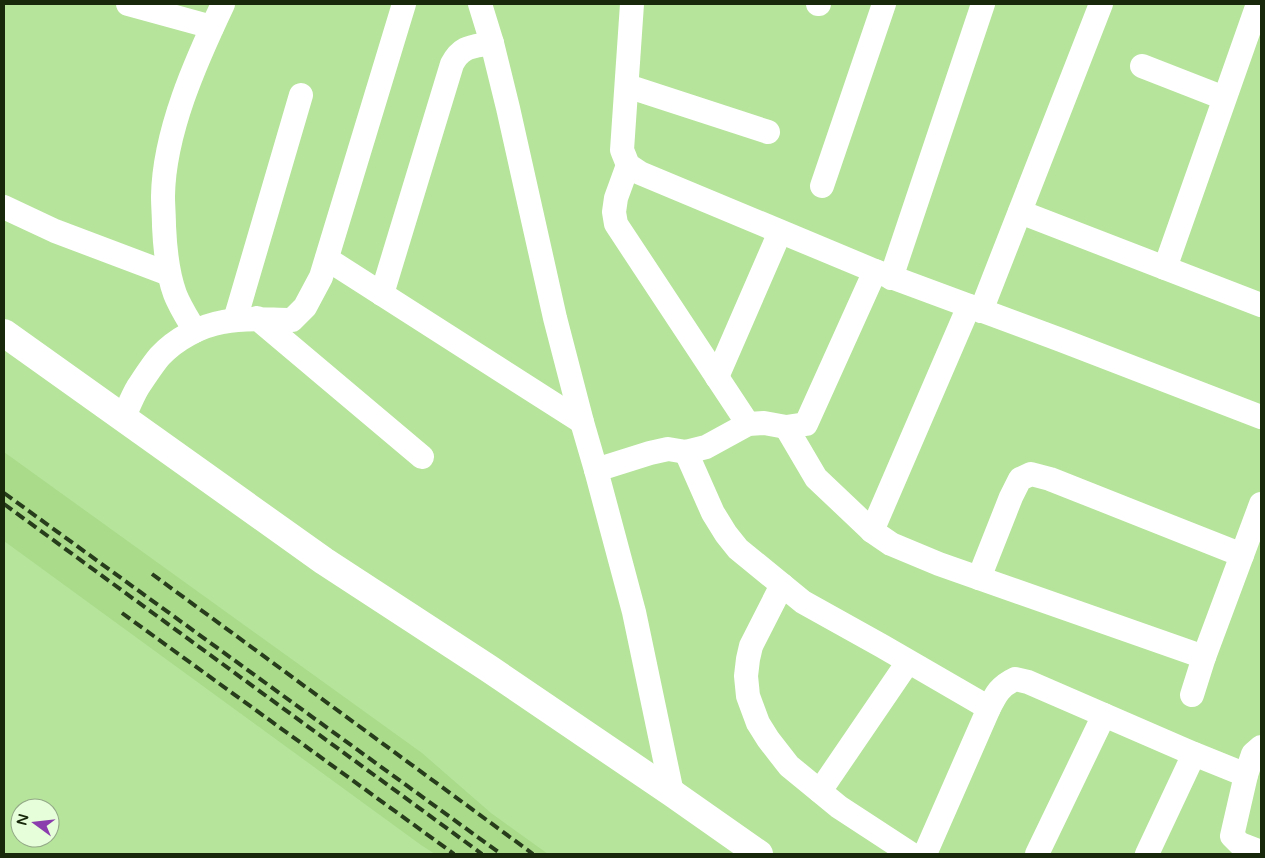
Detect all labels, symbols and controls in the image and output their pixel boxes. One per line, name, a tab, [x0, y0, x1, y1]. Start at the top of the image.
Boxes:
north arrow	[10, 798, 60, 848]
text: N	[13, 812, 33, 827]

